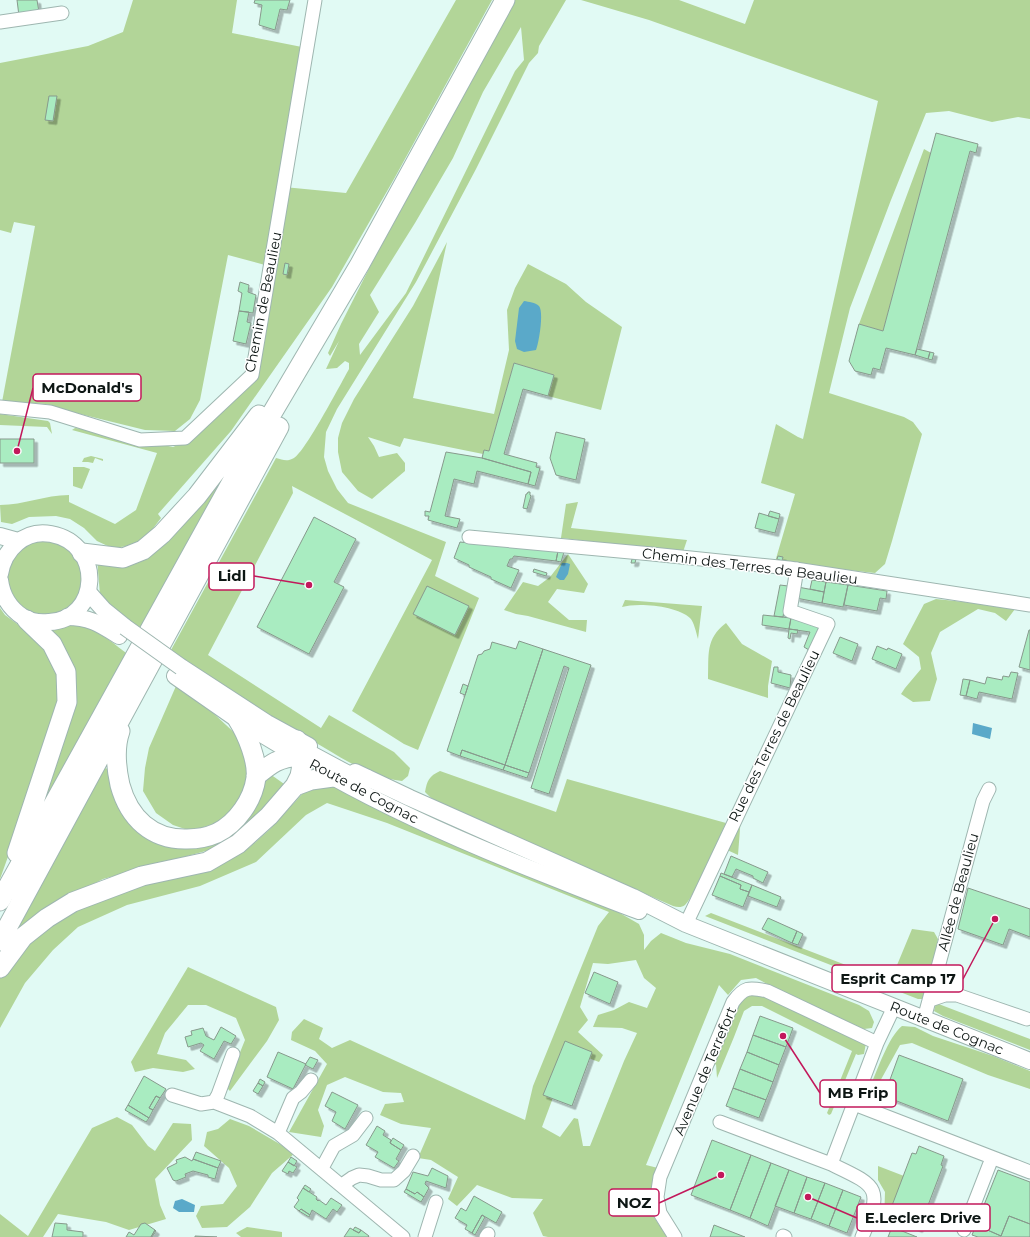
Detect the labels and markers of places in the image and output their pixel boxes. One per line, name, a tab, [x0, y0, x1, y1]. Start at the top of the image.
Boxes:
callout: McDonald's	[33, 374, 141, 401]
callout: Lidl	[209, 563, 254, 590]
callout: Esprit Camp 17	[832, 965, 963, 992]
callout: MB Frip	[820, 1080, 896, 1107]
callout: NOZ	[609, 1189, 659, 1216]
callout: E.Leclerc Drive	[857, 1204, 990, 1231]

